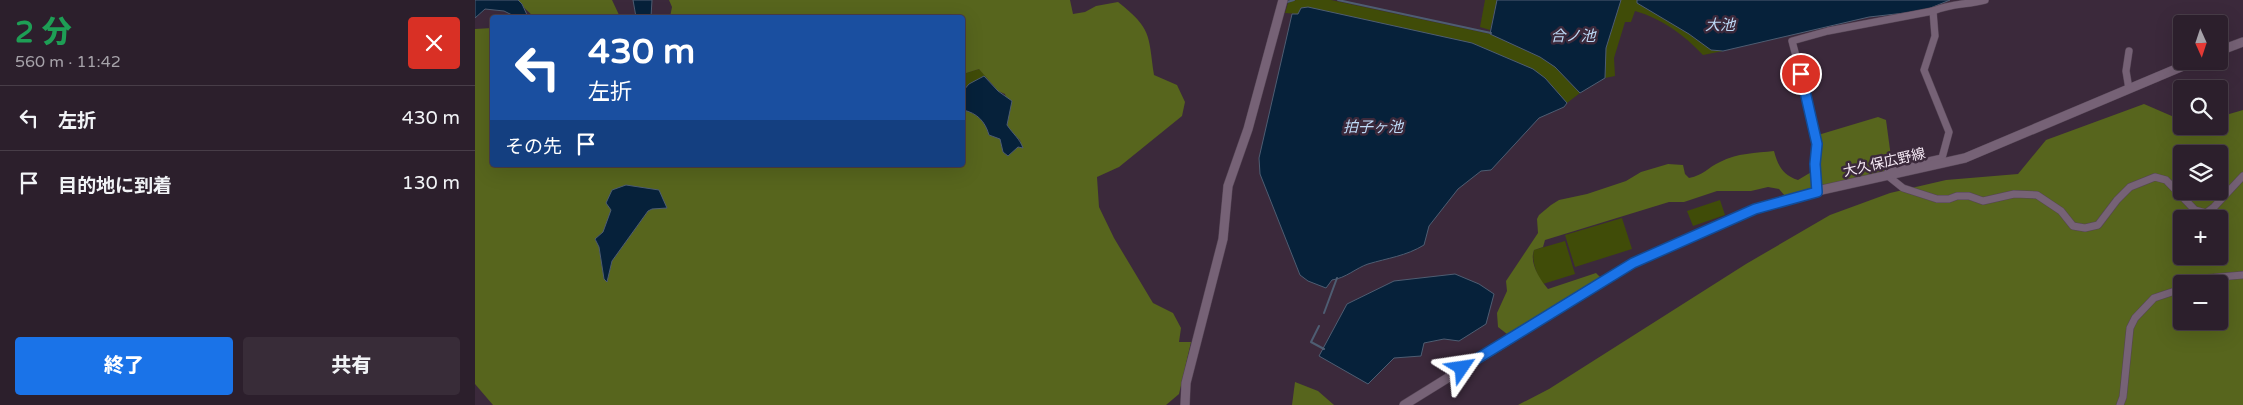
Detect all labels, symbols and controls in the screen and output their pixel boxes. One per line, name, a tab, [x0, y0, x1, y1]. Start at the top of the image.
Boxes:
text: 2 分	[15, 14, 72, 51]
north arrow	[2173, 15, 2227, 70]
map controls	[2173, 15, 2228, 330]
water label: 大池	[1705, 16, 1737, 34]
button: close	[408, 17, 460, 69]
water label: 合ノ池	[1550, 27, 1597, 45]
text: 430 m	[588, 31, 695, 73]
icon: left	[505, 35, 570, 100]
text: 560 m · 11:42	[15, 52, 121, 72]
pin	[1780, 53, 1822, 95]
icon: arrive	[1787, 60, 1815, 88]
text: 左折	[588, 79, 632, 105]
button: search	[2173, 80, 2228, 135]
icon: left	[15, 104, 43, 132]
text: 430 m	[402, 107, 460, 129]
text: 左折	[58, 110, 96, 132]
water label: 拍子ヶ池	[1343, 118, 1405, 136]
icon: arrive	[572, 130, 600, 158]
text: その先	[505, 136, 562, 158]
street label: 大久保広野線	[1841, 145, 1927, 180]
button: layers	[2173, 145, 2228, 200]
icon: arrive	[15, 169, 43, 197]
text: 130 m	[402, 172, 460, 194]
text: 目的地に到着	[58, 175, 172, 197]
button: +	[2173, 210, 2228, 265]
button: −	[2173, 275, 2228, 330]
button: 終了	[15, 337, 233, 395]
button: 共有	[243, 337, 460, 395]
position arrow	[1435, 341, 1487, 393]

